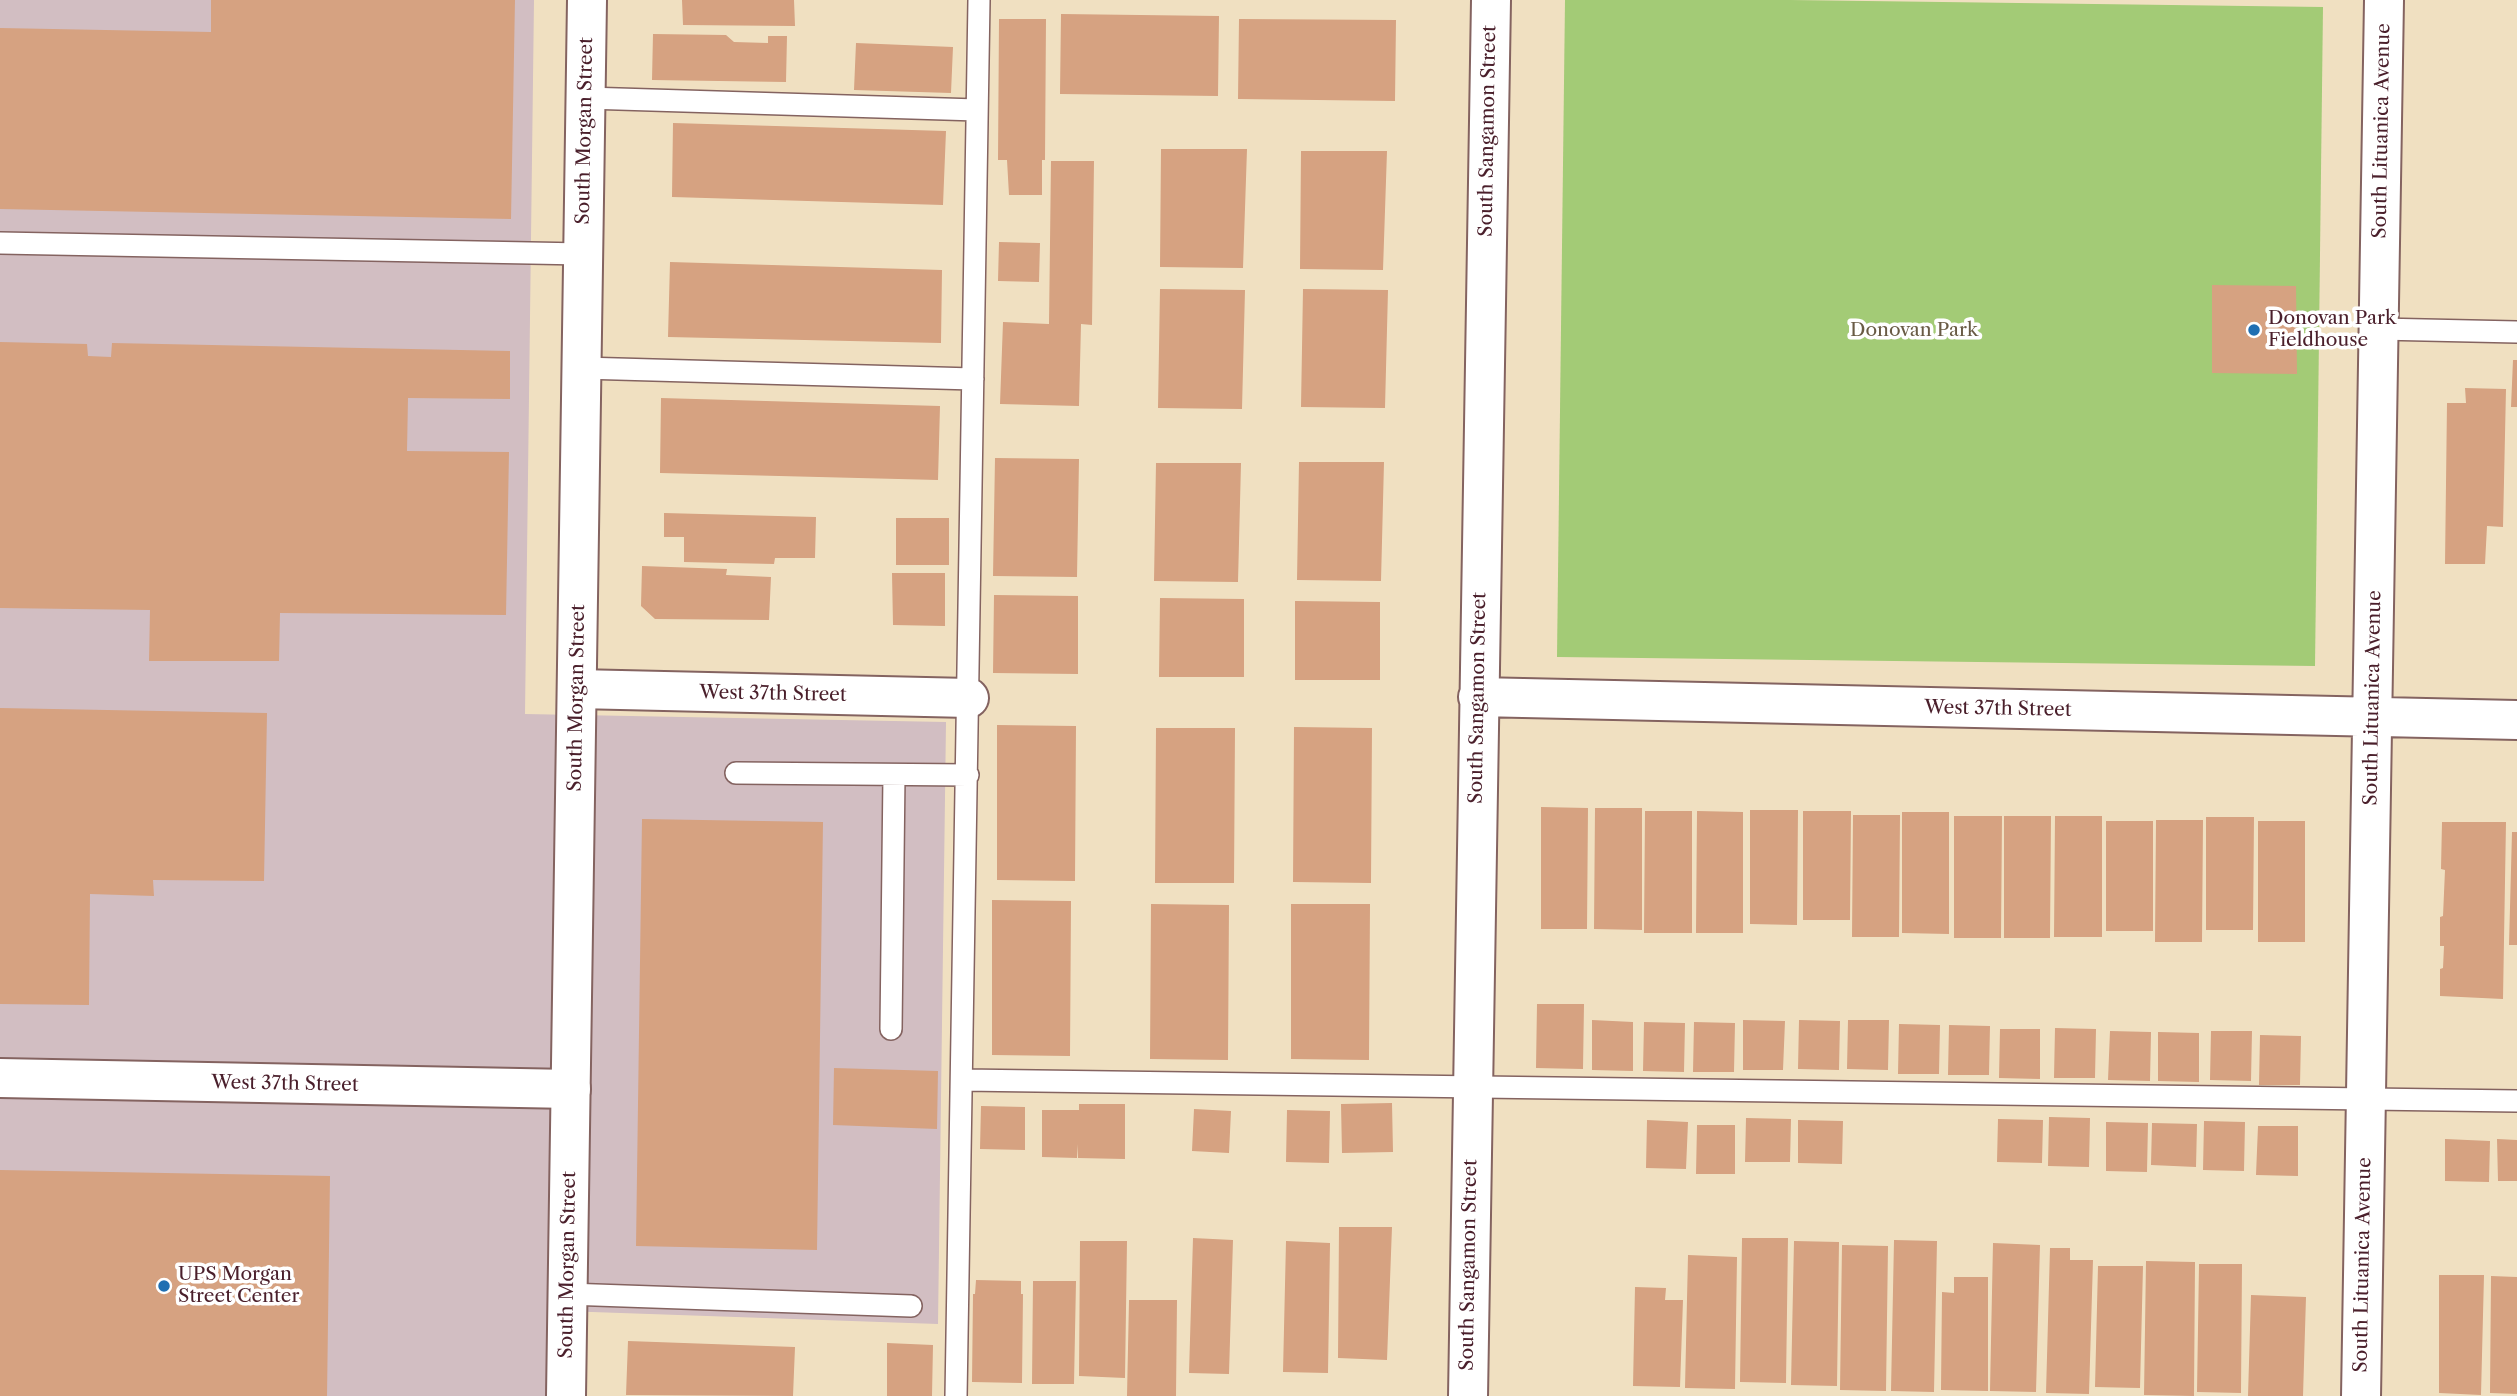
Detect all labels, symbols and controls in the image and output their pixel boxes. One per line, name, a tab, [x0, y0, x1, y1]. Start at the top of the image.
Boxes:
street label: South Lituanica Avenue	[2369, 23, 2395, 239]
street label: South Sangamon Street	[1475, 25, 1501, 237]
street label: South Morgan Street	[572, 37, 598, 225]
place label: Donovan Park Fieldhouse	[2268, 308, 2396, 352]
park label: Donovan Park	[1850, 320, 1978, 342]
marker: Donovan Park Fieldhouse	[2246, 322, 2262, 338]
street label: South Lituanica Avenue	[2360, 590, 2386, 806]
street label: South Sangamon Street	[1465, 592, 1491, 804]
street label: South Morgan Street	[564, 604, 590, 792]
street label: West 37th Street	[699, 681, 847, 707]
street label: West 37th Street	[1924, 696, 2072, 722]
street label: West 37th Street	[211, 1071, 359, 1097]
street label: South Lituanica Avenue	[2350, 1157, 2376, 1373]
street label: South Sangamon Street	[1456, 1159, 1482, 1371]
street label: South Morgan Street	[555, 1171, 581, 1359]
place label: UPS Morgan Street Center	[178, 1264, 299, 1308]
marker: UPS Morgan Street Center	[156, 1278, 172, 1294]

